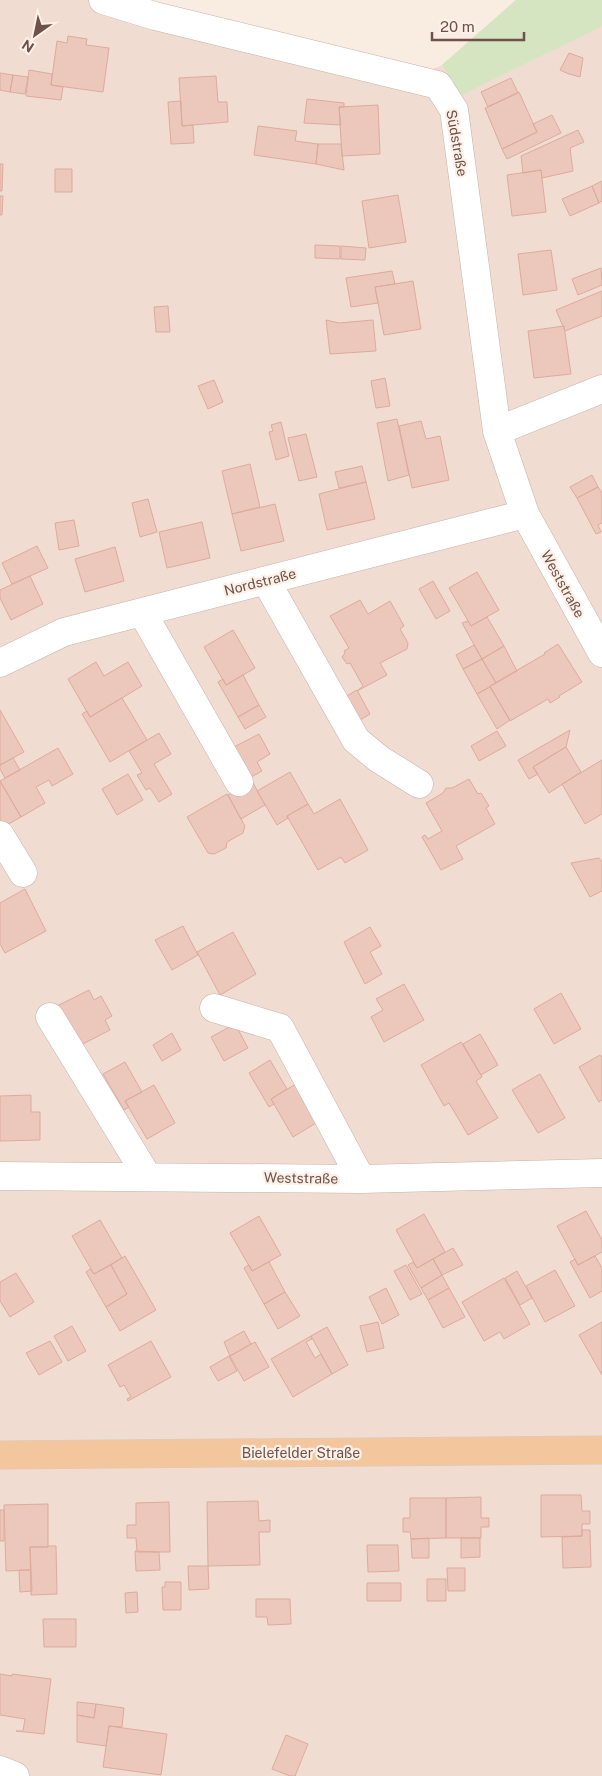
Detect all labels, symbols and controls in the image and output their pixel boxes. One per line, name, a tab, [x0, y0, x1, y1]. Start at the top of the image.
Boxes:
north arrow	[10, 10, 60, 60]
scale bar	[432, 10, 524, 42]
text: 20 m	[440, 18, 475, 35]
text: N	[19, 36, 37, 56]
street label: Südstraße	[443, 108, 471, 178]
street label: Weststraße	[538, 548, 588, 620]
street label: Nordstraße	[222, 565, 298, 599]
street label: Weststraße	[264, 1169, 338, 1187]
street label: Bielefelder Straße	[242, 1445, 360, 1461]

